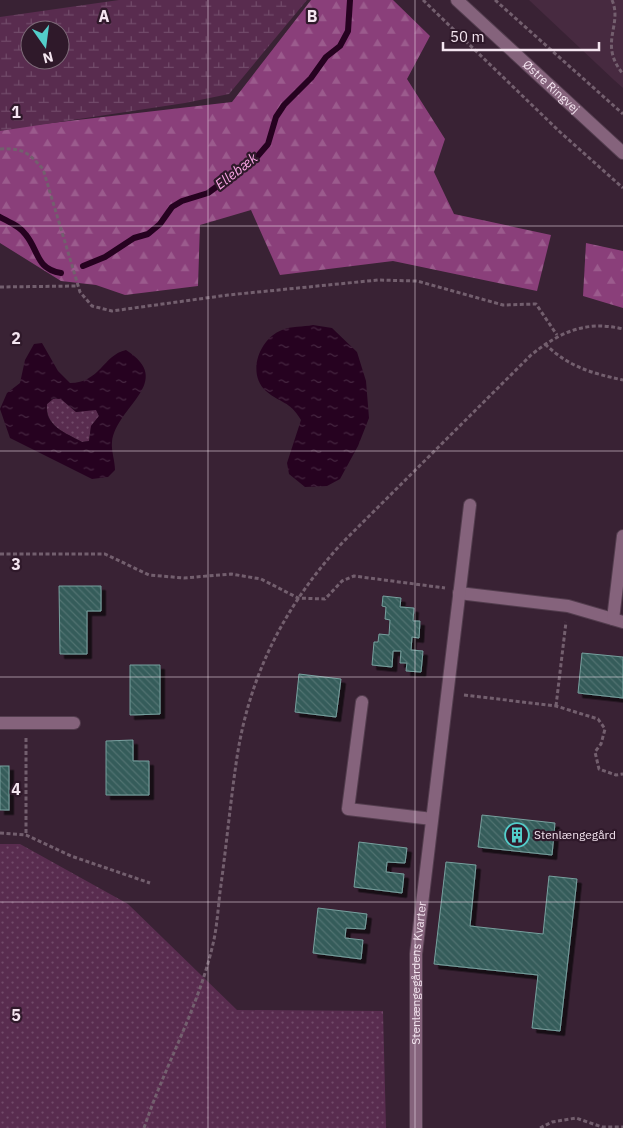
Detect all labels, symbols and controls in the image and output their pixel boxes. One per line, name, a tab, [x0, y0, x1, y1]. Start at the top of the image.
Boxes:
text: A	[99, 6, 110, 26]
text: B	[307, 6, 318, 26]
north arrow	[20, 20, 70, 70]
scale bar	[443, 20, 599, 52]
text: 50 m	[450, 27, 485, 46]
text: N	[41, 48, 55, 68]
street label: Østre Ringvej	[520, 57, 583, 116]
text: 1	[11, 102, 21, 122]
water label: Ellebæk	[211, 148, 261, 193]
text: 2	[11, 328, 21, 348]
text: 3	[11, 554, 21, 574]
text: 4	[11, 779, 21, 799]
building icon: Stenlængegård	[504, 822, 530, 848]
place label: Stenlængegård	[534, 827, 616, 842]
street label: Stenlængegårdens Kvarter	[408, 900, 429, 1045]
text: 5	[11, 1005, 21, 1025]

